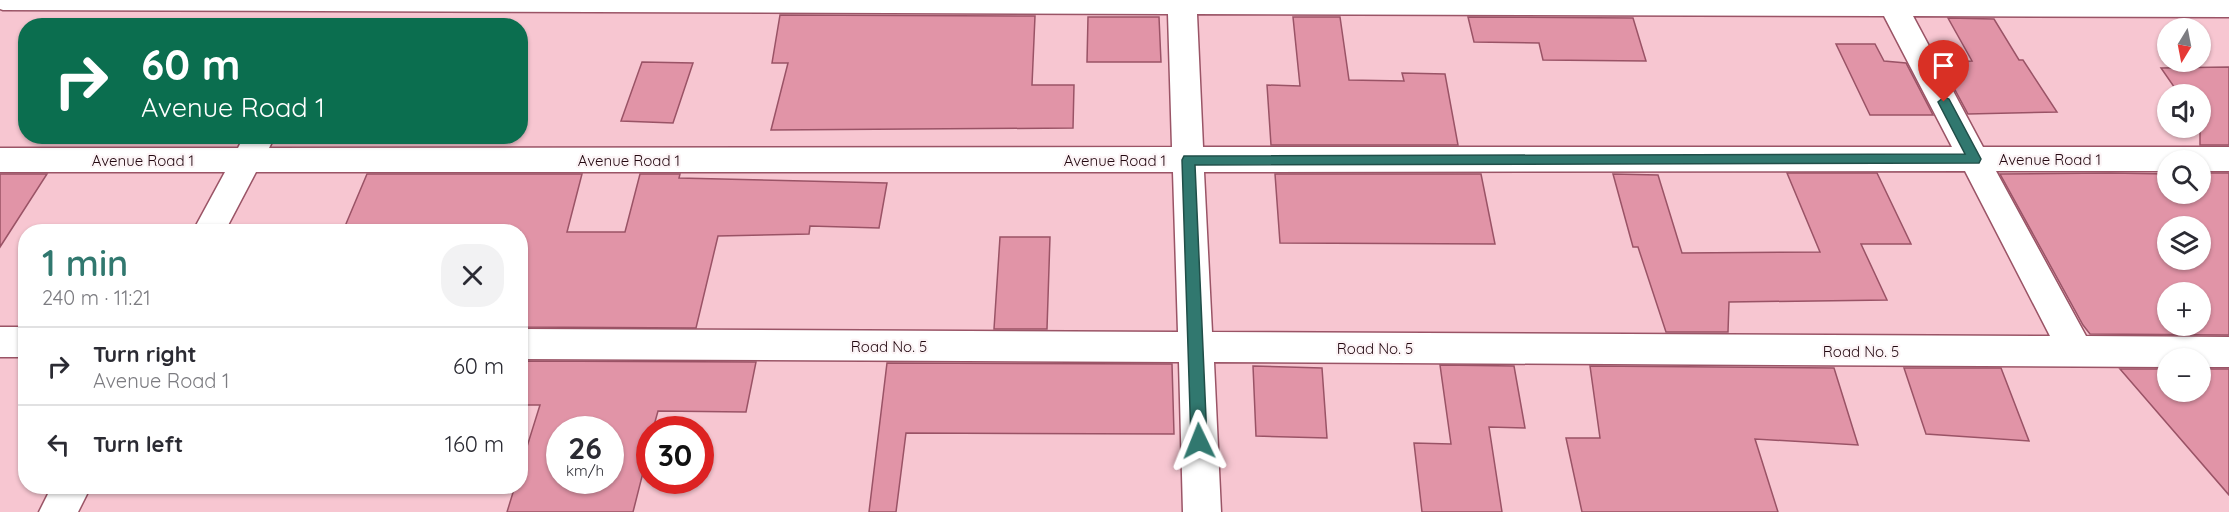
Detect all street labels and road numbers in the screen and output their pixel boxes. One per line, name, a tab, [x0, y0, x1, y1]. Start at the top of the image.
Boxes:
street label: Avenue Road 1	[1999, 150, 2101, 169]
street label: Avenue Road 1	[92, 151, 194, 170]
street label: Avenue Road 1	[578, 151, 680, 170]
street label: Avenue Road 1	[1064, 151, 1166, 170]
street label: Road No. 5	[851, 337, 927, 356]
street label: Road No. 5	[1337, 339, 1413, 358]
street label: Road No. 5	[1823, 342, 1899, 361]

